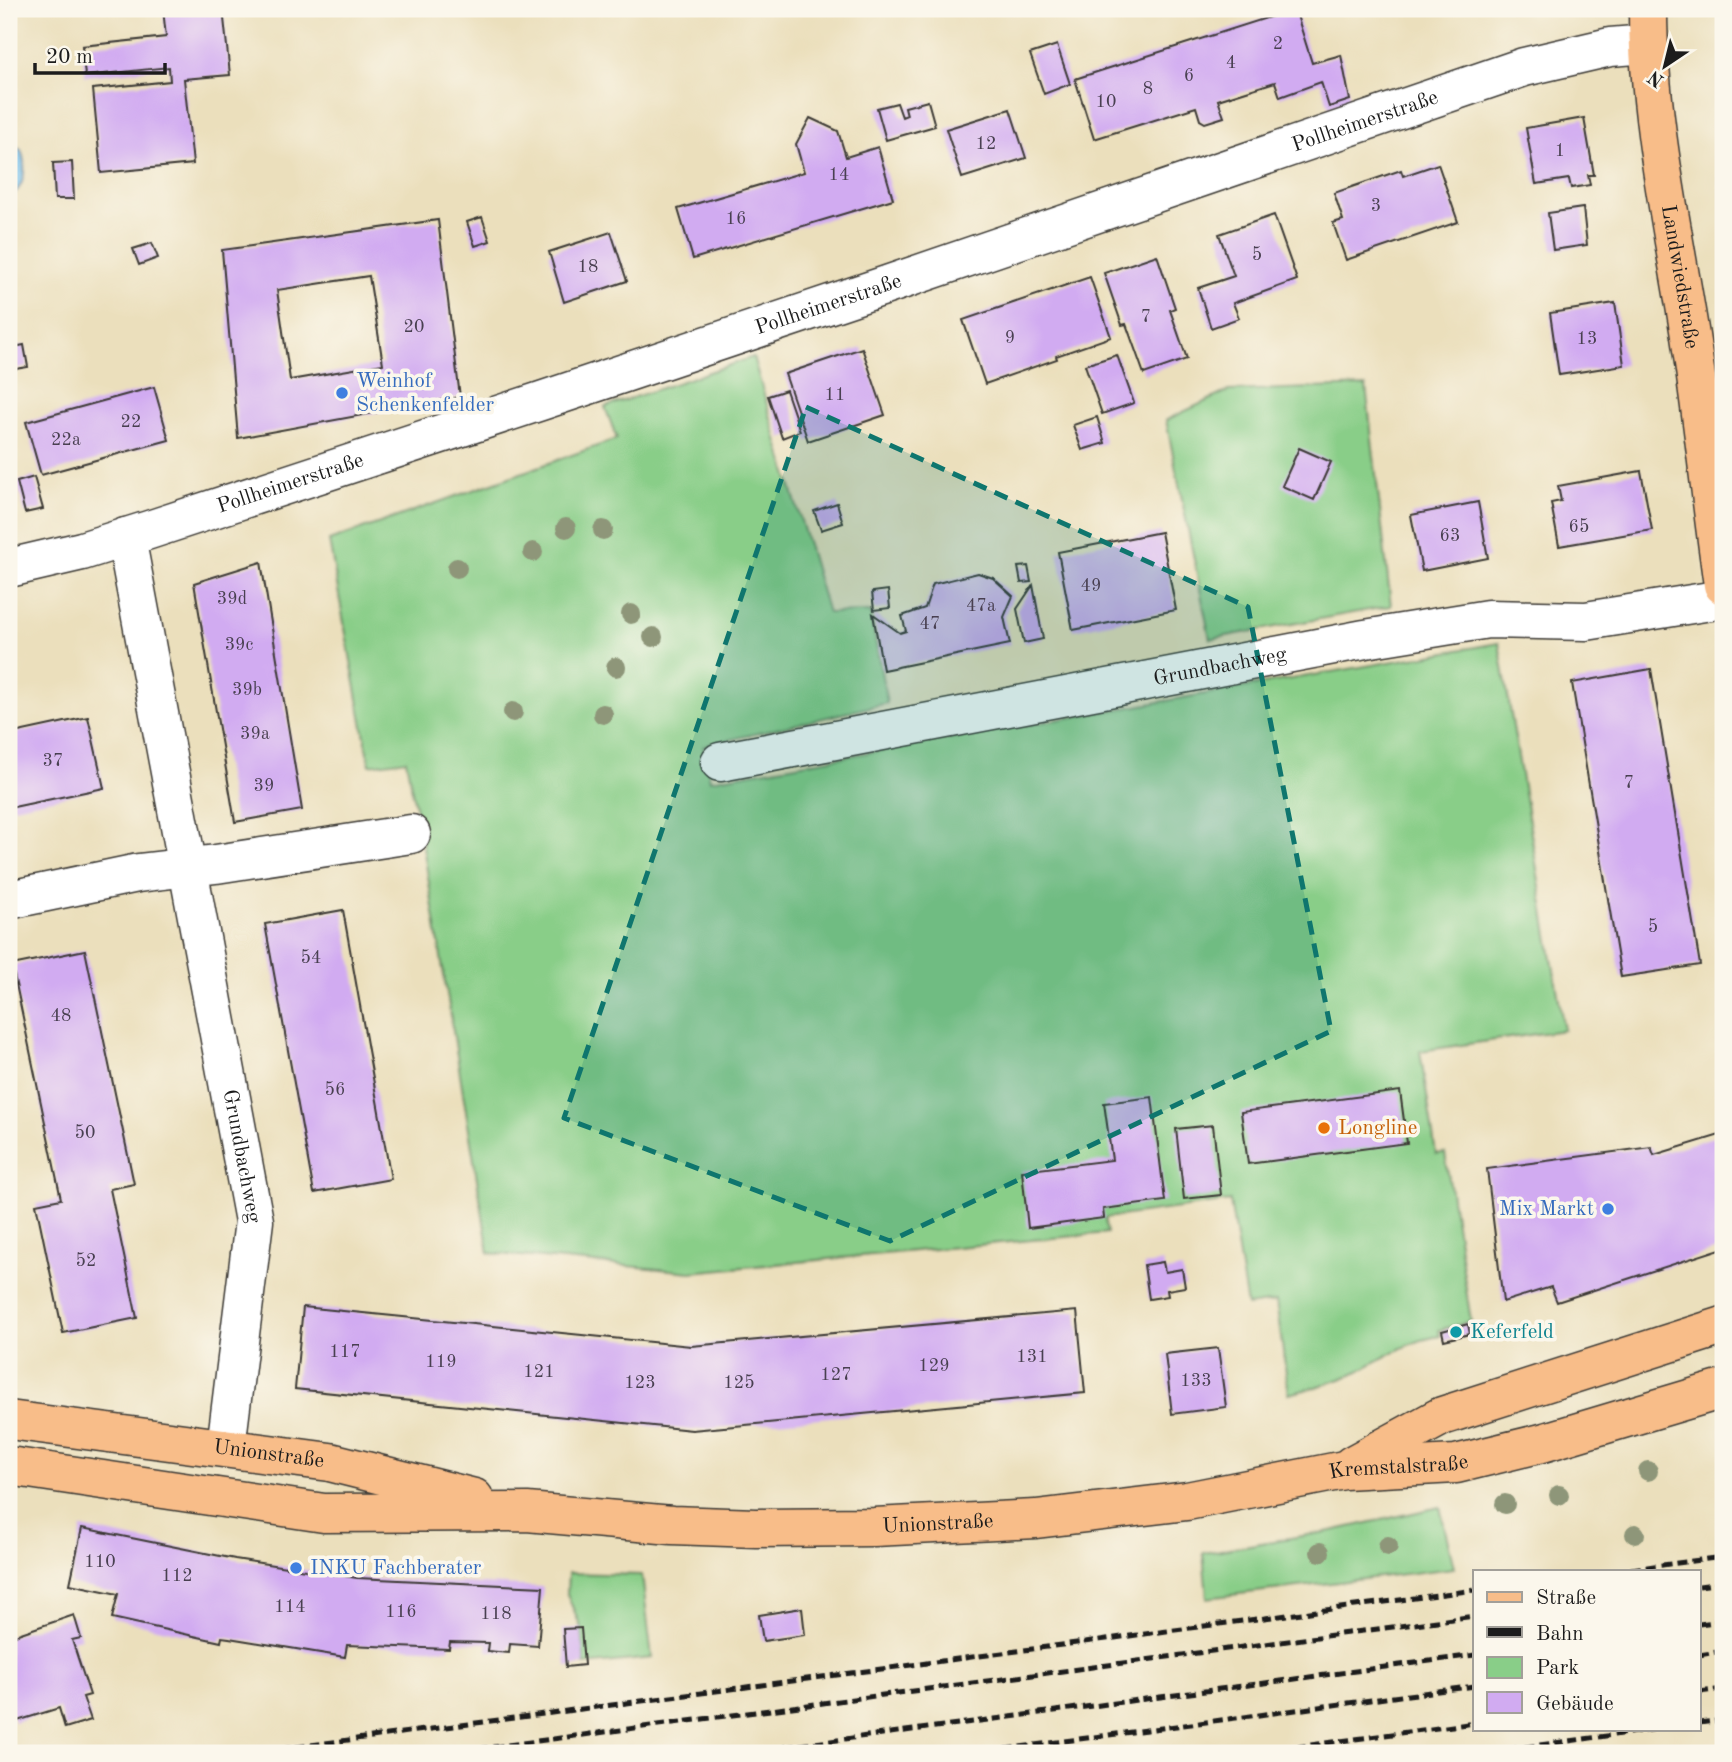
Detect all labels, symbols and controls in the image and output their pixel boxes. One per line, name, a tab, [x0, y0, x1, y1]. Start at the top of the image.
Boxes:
scale bar	[35, 32, 164, 76]
north arrow	[1630, 32, 1700, 102]
house number: 2	[1273, 35, 1283, 53]
text: 20 m	[46, 47, 93, 68]
house number: 4	[1226, 54, 1236, 72]
text: N	[1645, 66, 1668, 90]
house number: 6	[1184, 67, 1194, 85]
house number: 8	[1143, 80, 1153, 98]
street label: Pollheimerstraße	[1289, 87, 1441, 156]
house number: 10	[1096, 93, 1116, 111]
house number: 12	[976, 135, 996, 153]
house number: 1	[1555, 142, 1565, 160]
house number: 14	[829, 166, 849, 184]
house number: 3	[1371, 197, 1381, 215]
street label: Landwiedstraße	[1657, 203, 1702, 350]
house number: 16	[726, 210, 746, 228]
house number: 5	[1252, 246, 1262, 264]
house number: 18	[578, 258, 598, 276]
street label: Pollheimerstraße	[753, 270, 904, 339]
house number: 7	[1141, 308, 1151, 326]
house number: 20	[404, 318, 424, 336]
house number: 9	[1005, 329, 1015, 347]
house number: 13	[1577, 330, 1597, 348]
place label: Weinhof Schenkenfelder	[356, 371, 494, 416]
marker: Weinhof Schenkenfelder	[334, 385, 350, 401]
house number: 11	[825, 386, 845, 404]
house number: 22	[121, 413, 141, 431]
house number: 22a	[51, 431, 81, 449]
street label: Pollheimerstraße	[214, 450, 366, 517]
house number: 65	[1569, 518, 1589, 536]
house number: 63	[1440, 527, 1460, 545]
house number: 49	[1081, 577, 1101, 595]
house number: 39d	[217, 590, 247, 608]
house number: 47a	[966, 597, 996, 615]
house number: 47	[920, 615, 940, 633]
house number: 39c	[225, 636, 254, 654]
street label: Grundbachweg	[1152, 644, 1289, 690]
house number: 39b	[232, 681, 262, 699]
house number: 39a	[240, 725, 270, 743]
house number: 37	[43, 752, 63, 770]
house number: 7	[1624, 774, 1634, 792]
house number: 39	[254, 777, 274, 795]
house number: 5	[1648, 918, 1658, 936]
house number: 54	[301, 949, 321, 967]
house number: 48	[51, 1007, 71, 1025]
house number: 56	[325, 1081, 345, 1099]
street label: Grundbachweg	[219, 1088, 265, 1225]
place label: Longline	[1338, 1118, 1418, 1139]
marker: Longline	[1316, 1120, 1332, 1136]
house number: 50	[75, 1124, 95, 1142]
place label: Mix Markt	[1499, 1199, 1594, 1220]
marker: Mix Markt	[1600, 1201, 1616, 1217]
house number: 52	[76, 1252, 96, 1270]
place label: Keferfeld	[1470, 1322, 1554, 1343]
marker: Keferfeld	[1448, 1324, 1464, 1340]
house number: 117	[329, 1343, 361, 1361]
house number: 131	[1016, 1348, 1048, 1366]
house number: 119	[425, 1353, 457, 1371]
house number: 129	[918, 1357, 950, 1375]
house number: 121	[523, 1363, 555, 1381]
house number: 127	[820, 1366, 852, 1384]
house number: 133	[1180, 1372, 1212, 1390]
house number: 123	[624, 1374, 656, 1392]
house number: 125	[723, 1374, 755, 1392]
street label: Unionstraße	[212, 1436, 325, 1472]
street label: Kremstalstraße	[1327, 1451, 1470, 1483]
street label: Unionstraße	[882, 1511, 994, 1537]
house number: 110	[84, 1553, 116, 1571]
place label: INKU Fachberater	[310, 1558, 482, 1579]
marker: INKU Fachberater	[288, 1560, 304, 1576]
house number: 112	[161, 1567, 193, 1585]
legend	[1473, 1570, 1700, 1730]
text: Straße	[1536, 1588, 1596, 1609]
house number: 114	[274, 1598, 306, 1616]
house number: 116	[385, 1603, 417, 1621]
house number: 118	[480, 1605, 512, 1623]
text: Bahn	[1536, 1624, 1584, 1645]
text: Park	[1536, 1658, 1579, 1679]
text: Gebäude	[1536, 1694, 1614, 1715]

